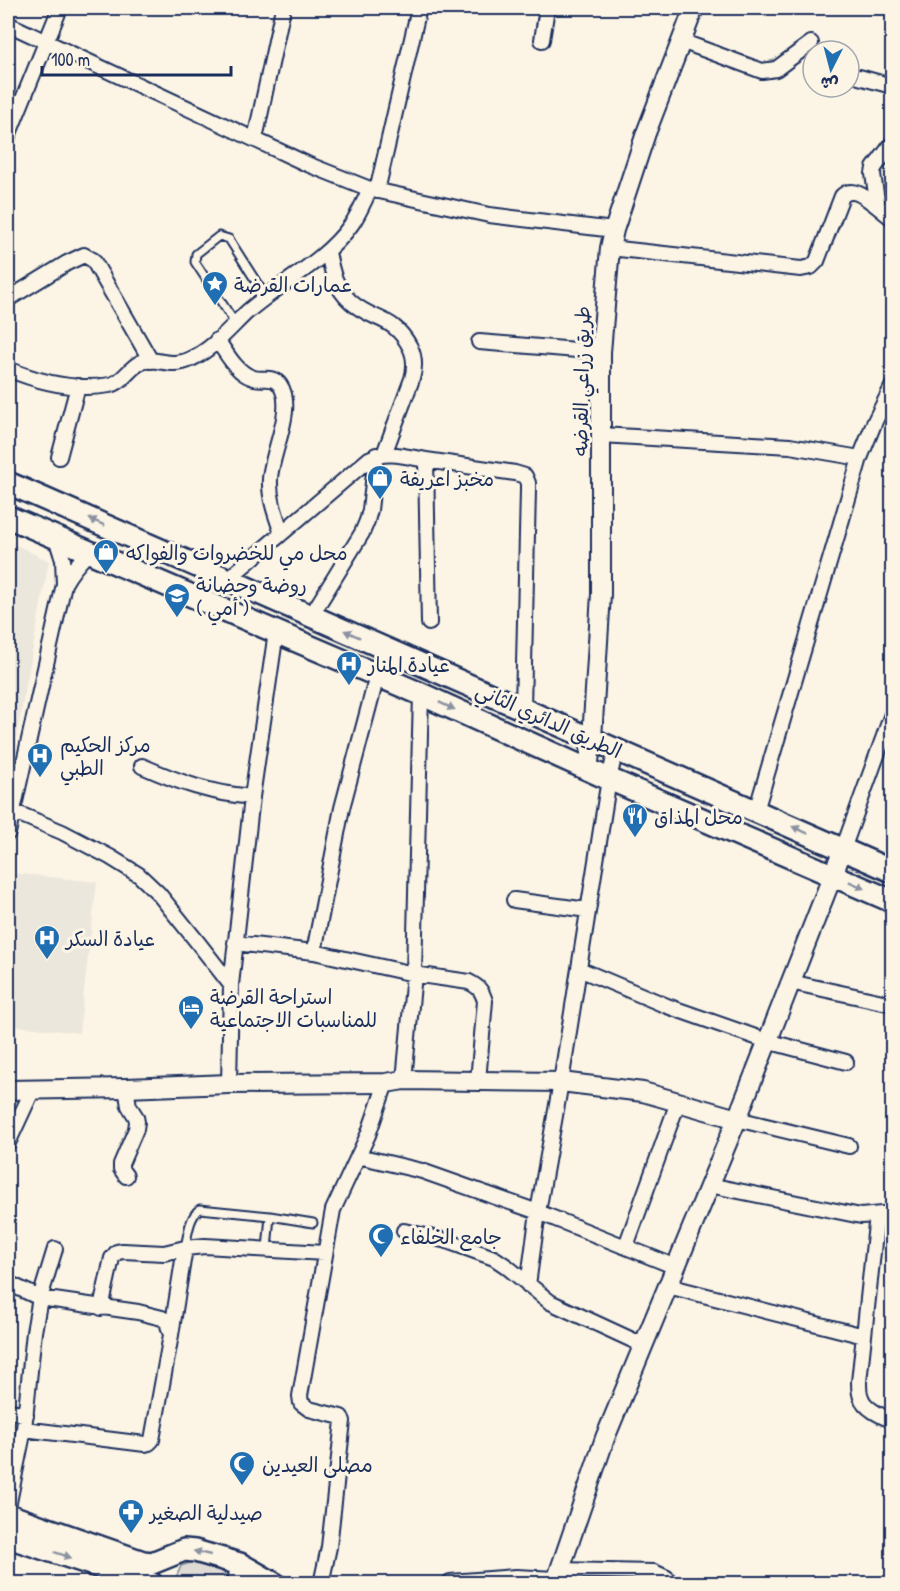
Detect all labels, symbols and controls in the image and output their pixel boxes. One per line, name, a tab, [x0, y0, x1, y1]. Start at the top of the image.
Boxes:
scale bar	[42, 39, 231, 77]
north arrow	[801, 39, 861, 99]
text: 100 m	[51, 47, 90, 72]
text: ش	[820, 72, 839, 96]
place icon: عمارات القرضة	[200, 269, 230, 307]
place label: عمارات القرضة	[234, 271, 353, 298]
street label: طريق زراعي القرضه	[566, 306, 601, 456]
shop icon: مخبز اعريفة	[365, 463, 395, 501]
place label: مخبز اعريفة	[400, 465, 494, 492]
one-way arrow	[88, 517, 106, 526]
shop icon: محل مي للخضروات والفواكه	[91, 537, 121, 575]
place label: محل مي للخضروات والفواكه	[126, 539, 348, 571]
place label: روضة وحضانة ( أمي )	[196, 571, 307, 626]
school or university icon: روضة وحضانة ( أمي )	[162, 581, 192, 619]
one-way arrow	[343, 629, 361, 639]
hospital icon: عيادة المنار	[334, 649, 364, 687]
place label: عيادة المنار	[366, 651, 450, 678]
street label: الطريق الدائري الثاني	[470, 676, 626, 769]
one-way arrow	[438, 702, 456, 712]
place label: مركز الحكيم الطبي	[60, 731, 151, 786]
hospital icon: مركز الحكيم الطبي	[25, 741, 55, 779]
restaurant icon: محل المذاق	[620, 801, 650, 839]
place label: محل المذاق	[654, 803, 743, 830]
one-way arrow	[792, 826, 809, 835]
one-way arrow	[848, 880, 866, 890]
hospital icon: عيادة السكر	[32, 923, 62, 961]
place label: عيادة السكر	[64, 925, 155, 952]
place label: استراحة القرضة للمناسبات الاجتماعية	[210, 983, 377, 1033]
hotel icon: استراحة القرضة للمناسبات الاجتماعية	[176, 993, 206, 1031]
mosque icon: جامع الخلفاء	[366, 1221, 396, 1259]
place label: جامع الخلفاء	[400, 1223, 502, 1252]
mosque icon: مصلى العيدين	[227, 1449, 257, 1487]
place label: مصلى العيدين	[262, 1451, 373, 1478]
pharmacy icon: صيدلية الصغير	[116, 1497, 146, 1535]
place label: صيدلية الصغير	[148, 1499, 263, 1526]
one-way arrow	[193, 1548, 211, 1558]
one-way arrow	[54, 1550, 72, 1560]

